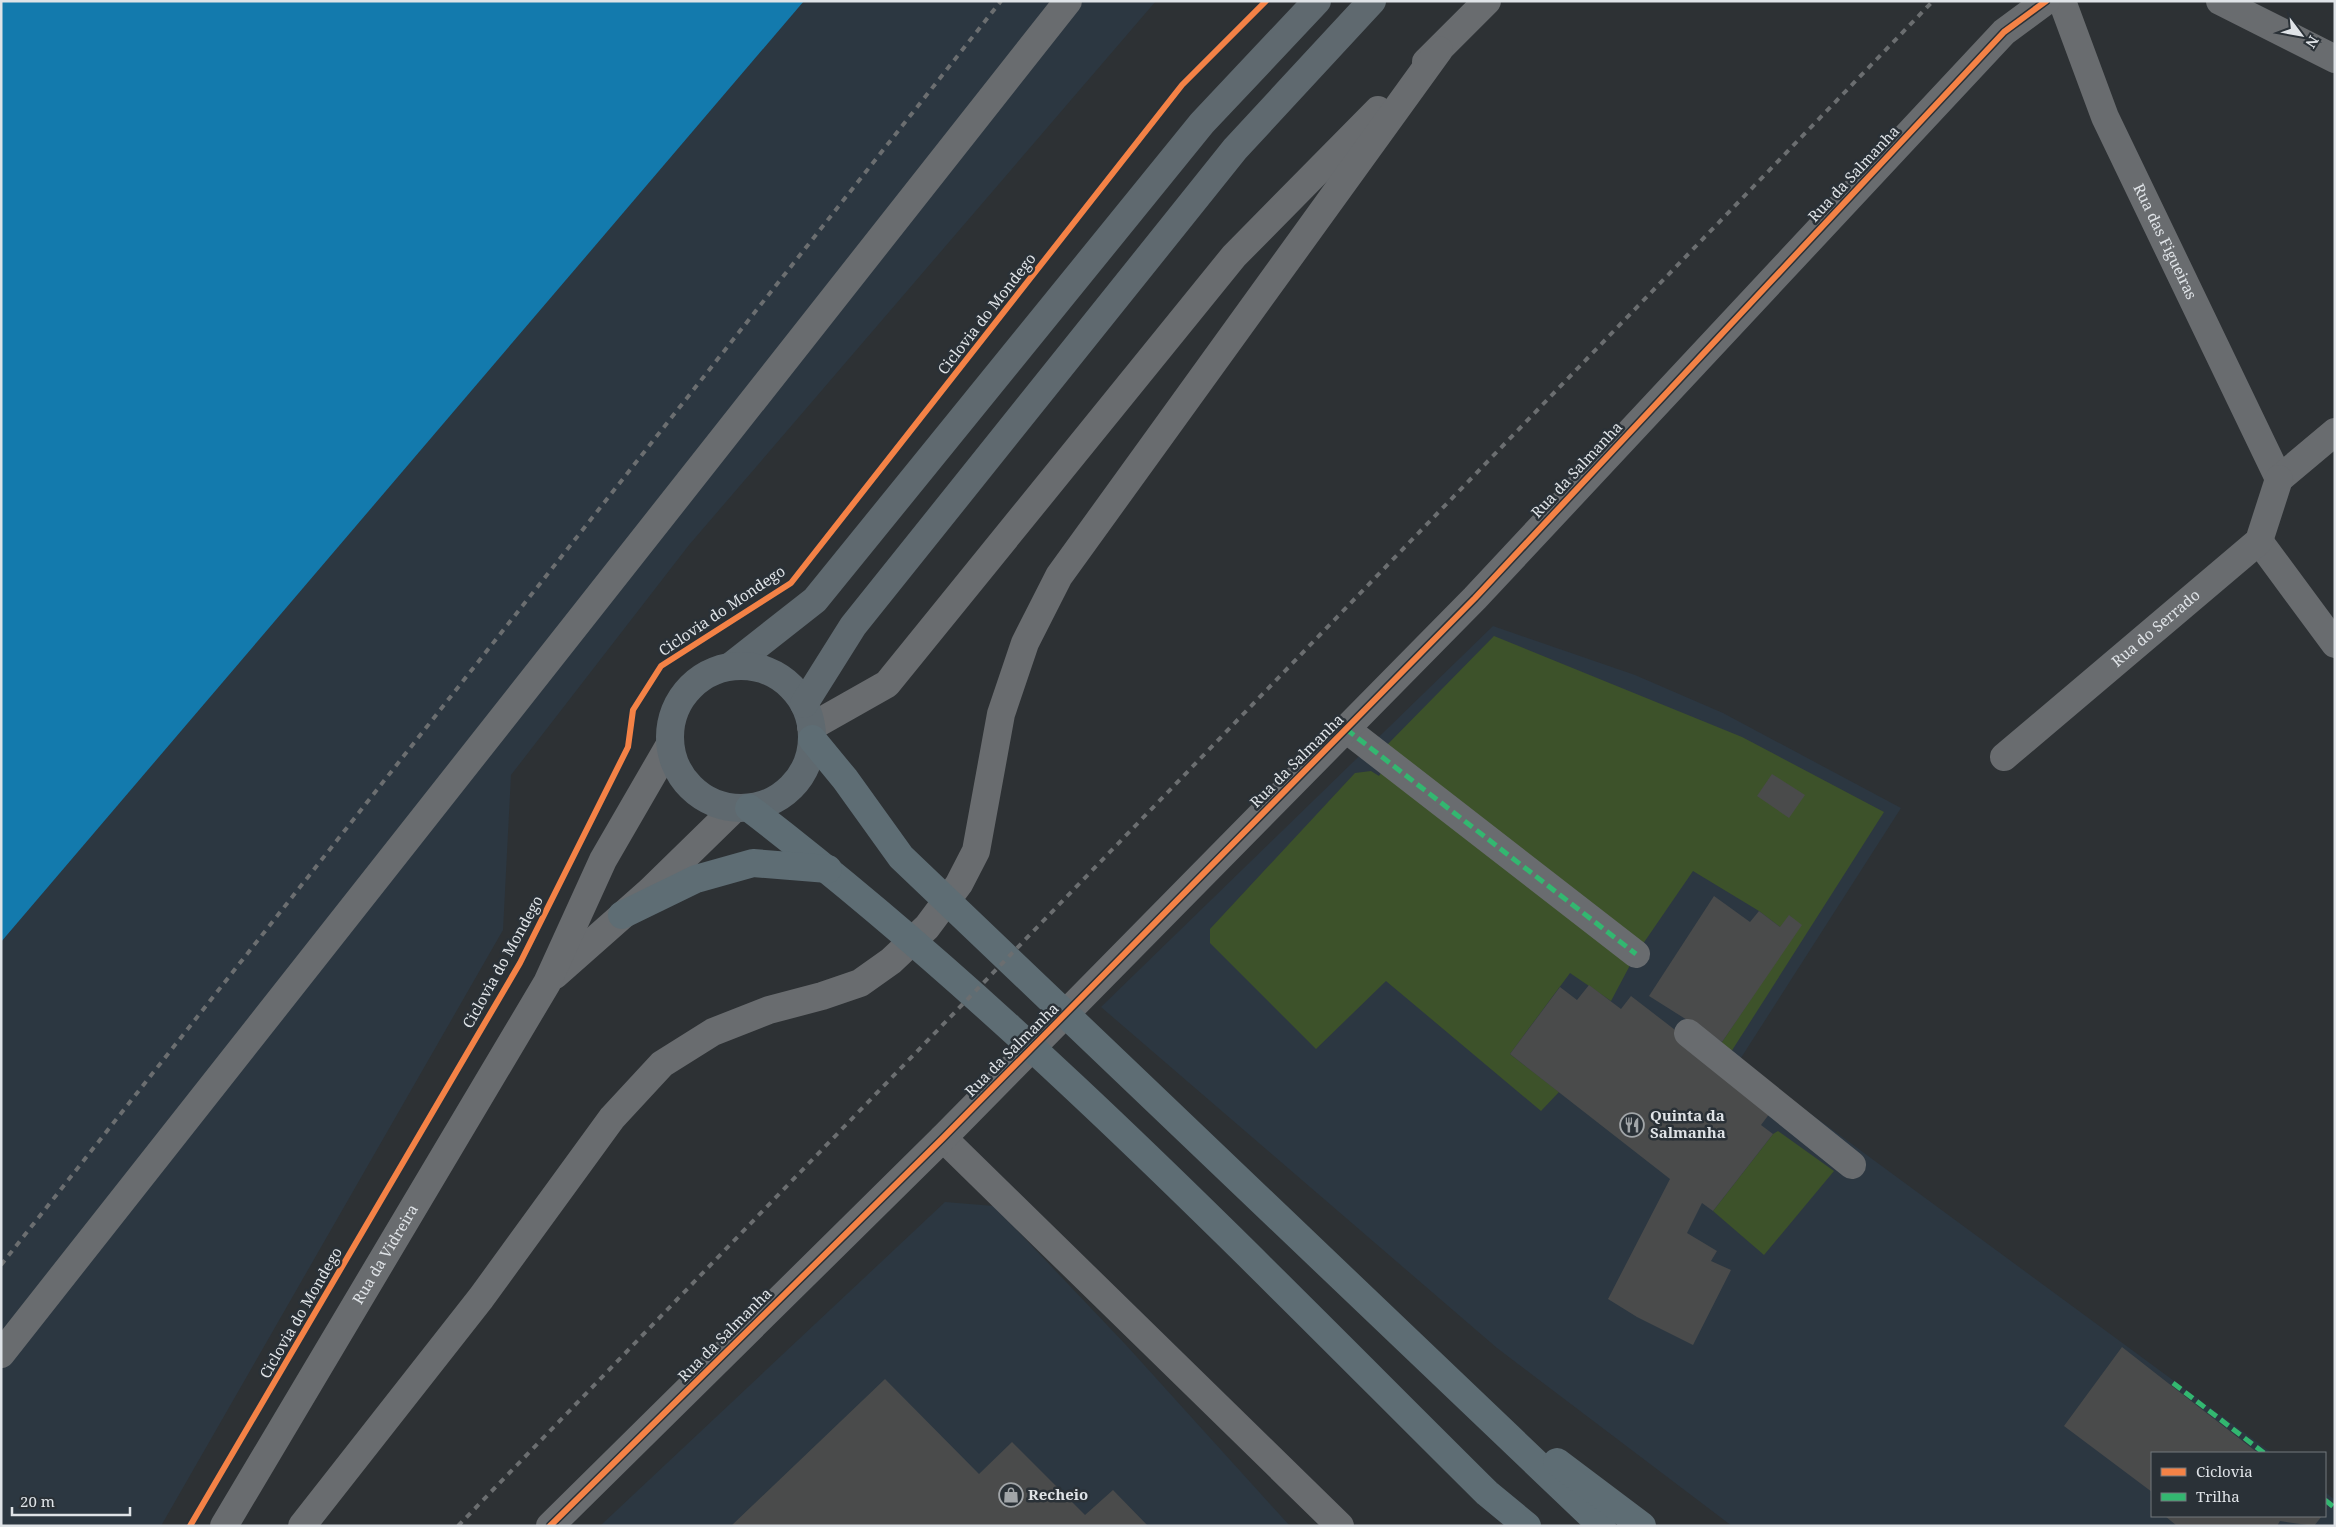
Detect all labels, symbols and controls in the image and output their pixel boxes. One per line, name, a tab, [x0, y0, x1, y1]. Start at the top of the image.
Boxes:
north arrow	[2276, 10, 2326, 60]
text: N	[2301, 32, 2323, 52]
street label: Rua da Salmanha	[1803, 121, 1903, 226]
street label: Rua das Figueiras	[2129, 180, 2202, 303]
street label: Ciclovia do Mondego	[933, 249, 1040, 378]
street label: Rua da Salmanha	[1526, 417, 1626, 522]
street label: Ciclovia do Mondego	[654, 560, 789, 660]
street label: Rua do Serrado	[2107, 584, 2204, 671]
street label: Rua da Salmanha	[1245, 709, 1347, 811]
street label: Ciclovia do Mondego	[457, 892, 547, 1031]
street label: Rua da Salmanha	[960, 998, 1062, 1100]
place label: Quinta da Salmanha	[1650, 1105, 1726, 1142]
restaurant icon: Quinta da Salmanha	[1619, 1112, 1645, 1138]
street label: Rua da Vidreira	[347, 1200, 422, 1307]
street label: Ciclovia do Mondego	[254, 1243, 346, 1382]
street label: Rua da Salmanha	[673, 1283, 775, 1385]
legend	[2151, 1452, 2326, 1517]
text: Ciclovia	[2196, 1461, 2253, 1481]
shop icon: Recheio	[998, 1482, 1024, 1508]
scale bar	[12, 1484, 130, 1516]
place label: Recheio	[1028, 1484, 1088, 1504]
text: Trilha	[2196, 1486, 2240, 1506]
text: 20 m	[20, 1491, 55, 1511]

